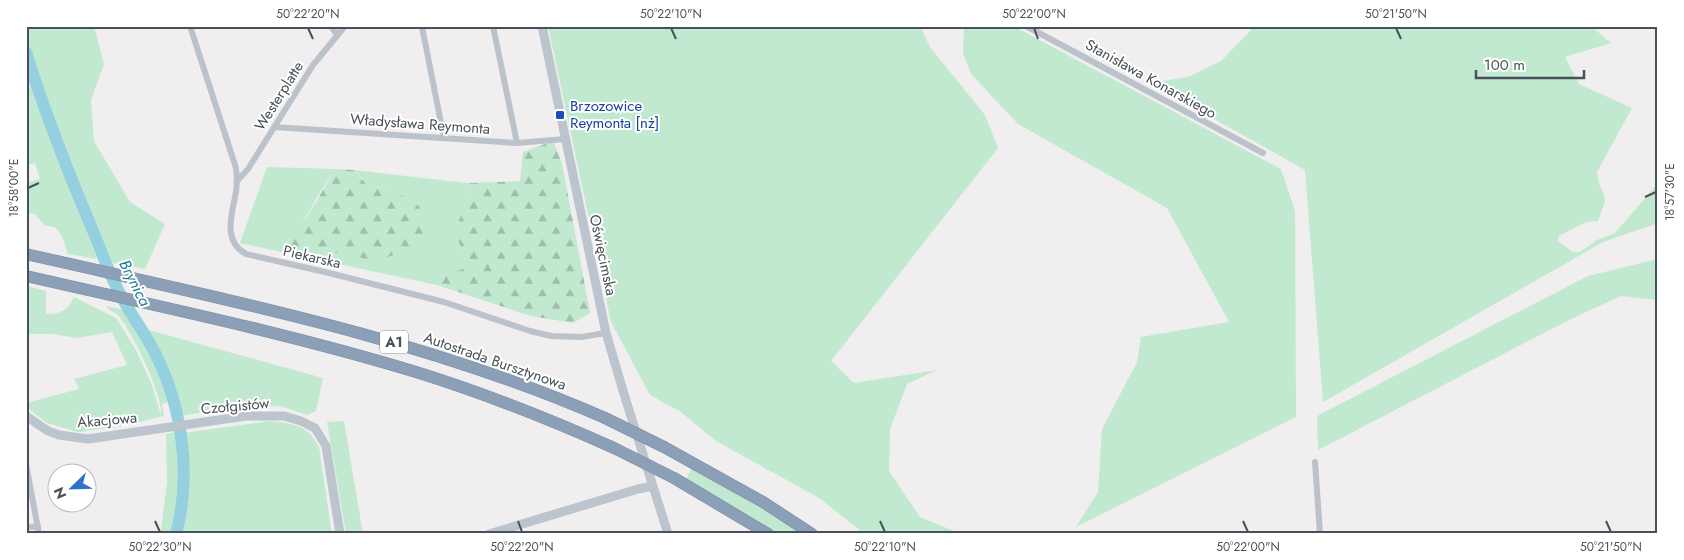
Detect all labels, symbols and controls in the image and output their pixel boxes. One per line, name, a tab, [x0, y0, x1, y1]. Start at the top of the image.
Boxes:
text: 50°22'20"N	[276, 5, 340, 23]
text: 50°22'10"N	[640, 5, 702, 23]
text: 50°22'00"N	[1002, 5, 1066, 23]
text: 50°21'50"N	[1365, 5, 1427, 23]
street label: Stanisława Konarskiego	[1081, 34, 1221, 124]
scale bar	[1476, 48, 1584, 80]
text: 100 m	[1484, 54, 1525, 76]
street label: Westerplatte	[249, 57, 309, 135]
place label: Brzozowice Reymonta [nż]	[570, 95, 659, 134]
street label: Władysława Reymonta	[349, 108, 491, 140]
marker: Brzozowice Reymonta [nż]	[554, 109, 566, 121]
text: 18°58'00"E	[5, 159, 23, 217]
text: 18°57'30"E	[1661, 163, 1679, 221]
street label: Oświęcimska	[584, 212, 622, 298]
street label: Piekarska	[281, 240, 343, 274]
water label: Brynica	[113, 256, 157, 311]
street label: Autostrada Bursztynowa	[421, 326, 569, 396]
road number: A1	[380, 331, 408, 354]
street label: Czołgistów	[200, 392, 271, 420]
street label: Akacjowa	[76, 406, 138, 434]
north arrow	[48, 462, 98, 512]
text: N	[49, 484, 71, 502]
text: 50°22'30"N	[128, 538, 192, 556]
text: 50°22'20"N	[490, 538, 554, 556]
text: 50°22'10"N	[854, 538, 916, 556]
text: 50°22'00"N	[1216, 538, 1280, 556]
text: 50°21'50"N	[1580, 538, 1642, 556]

